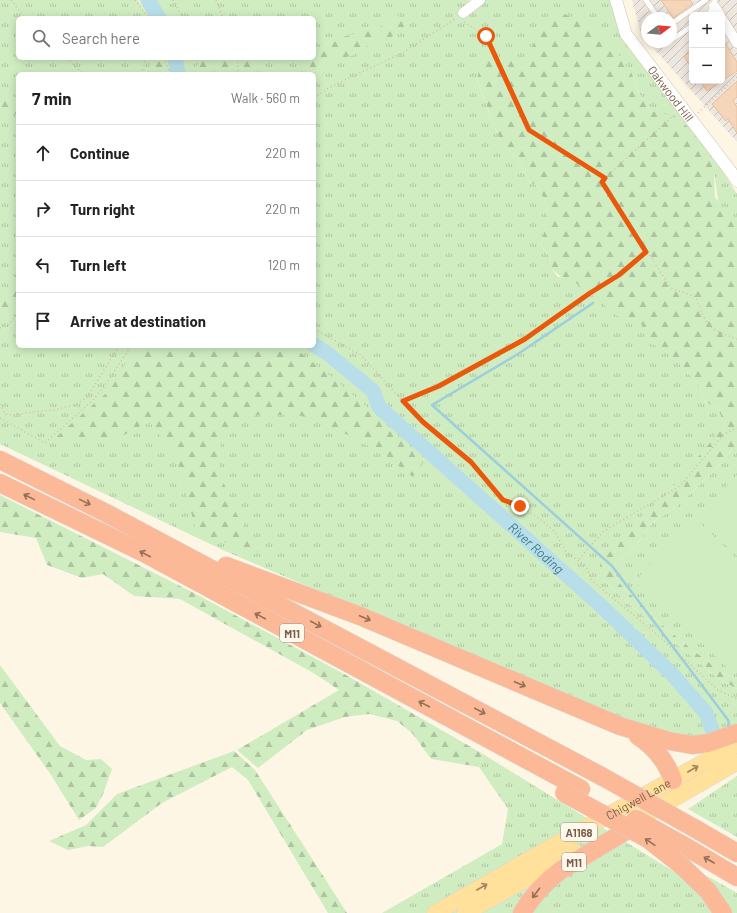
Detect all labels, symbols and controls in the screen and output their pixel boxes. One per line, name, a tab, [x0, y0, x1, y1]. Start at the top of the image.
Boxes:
north arrow	[641, 12, 677, 48]
map controls	[689, 12, 725, 84]
button: +	[689, 12, 725, 48]
search box	[16, 16, 316, 60]
icon: search	[30, 27, 52, 49]
route start	[477, 27, 495, 45]
text: Search here	[62, 29, 140, 47]
button: −	[689, 48, 725, 84]
street label: Oakwood Hill	[645, 63, 697, 124]
text: 7 min	[32, 88, 72, 108]
text: Walk · 560 m	[231, 90, 300, 106]
icon: ahead	[32, 142, 54, 164]
text: Continue	[70, 144, 130, 162]
text: 220 m	[265, 145, 300, 161]
icon: right	[32, 198, 54, 220]
text: Turn right	[70, 200, 135, 218]
text: 220 m	[265, 201, 300, 217]
icon: left	[32, 254, 54, 276]
text: Turn left	[70, 256, 126, 274]
text: 120 m	[268, 257, 300, 273]
icon: arrive	[32, 310, 54, 332]
text: Arrive at destination	[70, 312, 206, 330]
one-way arrow	[23, 493, 35, 500]
route end	[511, 497, 529, 515]
one-way arrow	[79, 499, 91, 506]
water label: River Roding	[505, 519, 567, 577]
one-way arrow	[140, 550, 152, 558]
one-way arrow	[254, 611, 266, 619]
one-way arrow	[358, 614, 370, 622]
one-way arrow	[310, 621, 322, 628]
road number: M11	[280, 624, 304, 642]
one-way arrow	[513, 680, 525, 688]
one-way arrow	[418, 699, 430, 707]
one-way arrow	[474, 708, 486, 716]
one-way arrow	[687, 764, 699, 772]
street label: Chigwell Lane	[603, 775, 673, 822]
road number: A1168	[561, 823, 597, 841]
one-way arrow	[644, 837, 656, 845]
road number: M11	[562, 853, 586, 871]
one-way arrow	[703, 856, 715, 864]
one-way arrow	[476, 882, 488, 890]
one-way arrow	[532, 888, 540, 899]

